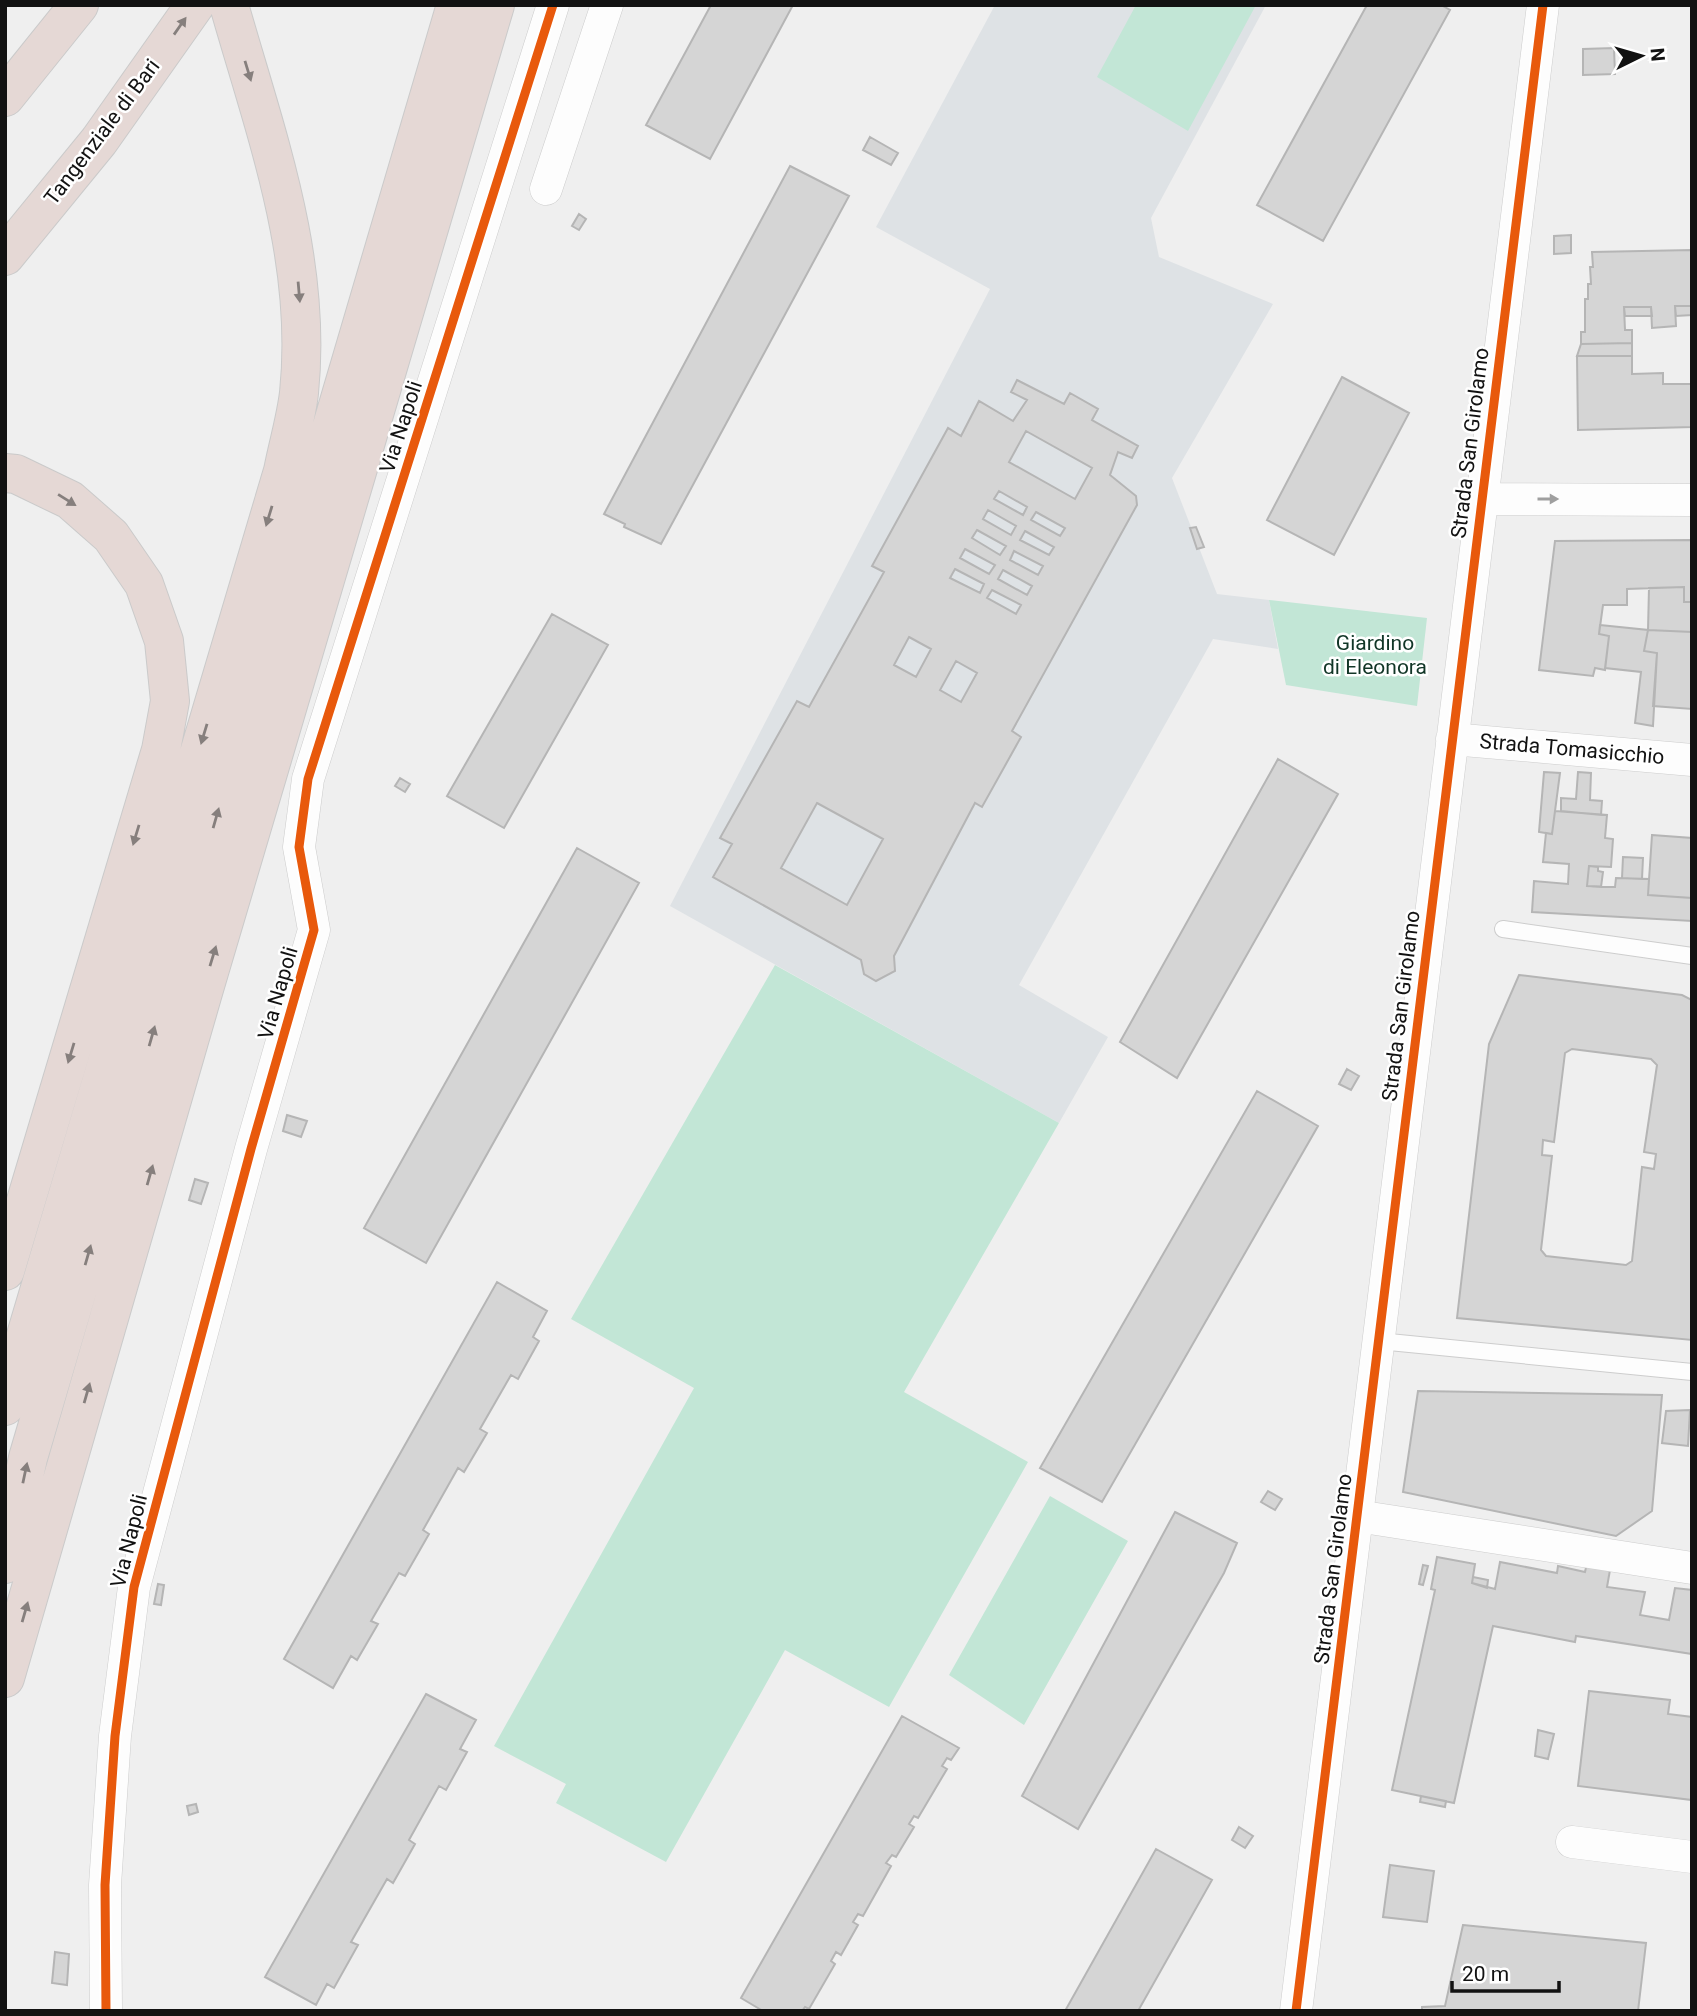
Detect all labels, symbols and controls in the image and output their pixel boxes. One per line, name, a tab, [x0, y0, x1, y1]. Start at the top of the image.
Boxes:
one-way arrow	[173, 17, 187, 35]
north arrow	[1606, 21, 1676, 91]
text: N	[1645, 47, 1669, 62]
street label: Tangenziale di Bari	[39, 54, 165, 210]
one-way arrow	[243, 61, 253, 82]
one-way arrow	[293, 281, 304, 303]
street label: Strada San Girolamo	[1446, 346, 1494, 540]
street label: Via Napoli	[375, 378, 427, 476]
one-way arrow	[57, 493, 77, 506]
one-way arrow	[1537, 493, 1559, 505]
one-way arrow	[264, 505, 274, 526]
park label: Giardino di Eleonora	[1323, 631, 1427, 679]
one-way arrow	[199, 723, 209, 744]
street label: Strada Tomasicchio	[1479, 729, 1665, 769]
one-way arrow	[212, 807, 222, 828]
one-way arrow	[131, 824, 141, 845]
street label: Strada San Girolamo	[1377, 909, 1425, 1103]
street label: Via Napoli	[253, 944, 303, 1042]
one-way arrow	[209, 946, 219, 967]
one-way arrow	[147, 1025, 158, 1047]
one-way arrow	[65, 1042, 75, 1063]
one-way arrow	[146, 1164, 156, 1185]
one-way arrow	[83, 1244, 93, 1265]
one-way arrow	[83, 1383, 93, 1404]
one-way arrow	[20, 1462, 31, 1484]
street label: Strada San Girolamo	[1309, 1472, 1357, 1666]
street label: Via Napoli	[106, 1492, 152, 1590]
one-way arrow	[20, 1601, 30, 1622]
scale bar	[1452, 1950, 1559, 1994]
text: 20 m	[1462, 1962, 1509, 1986]

